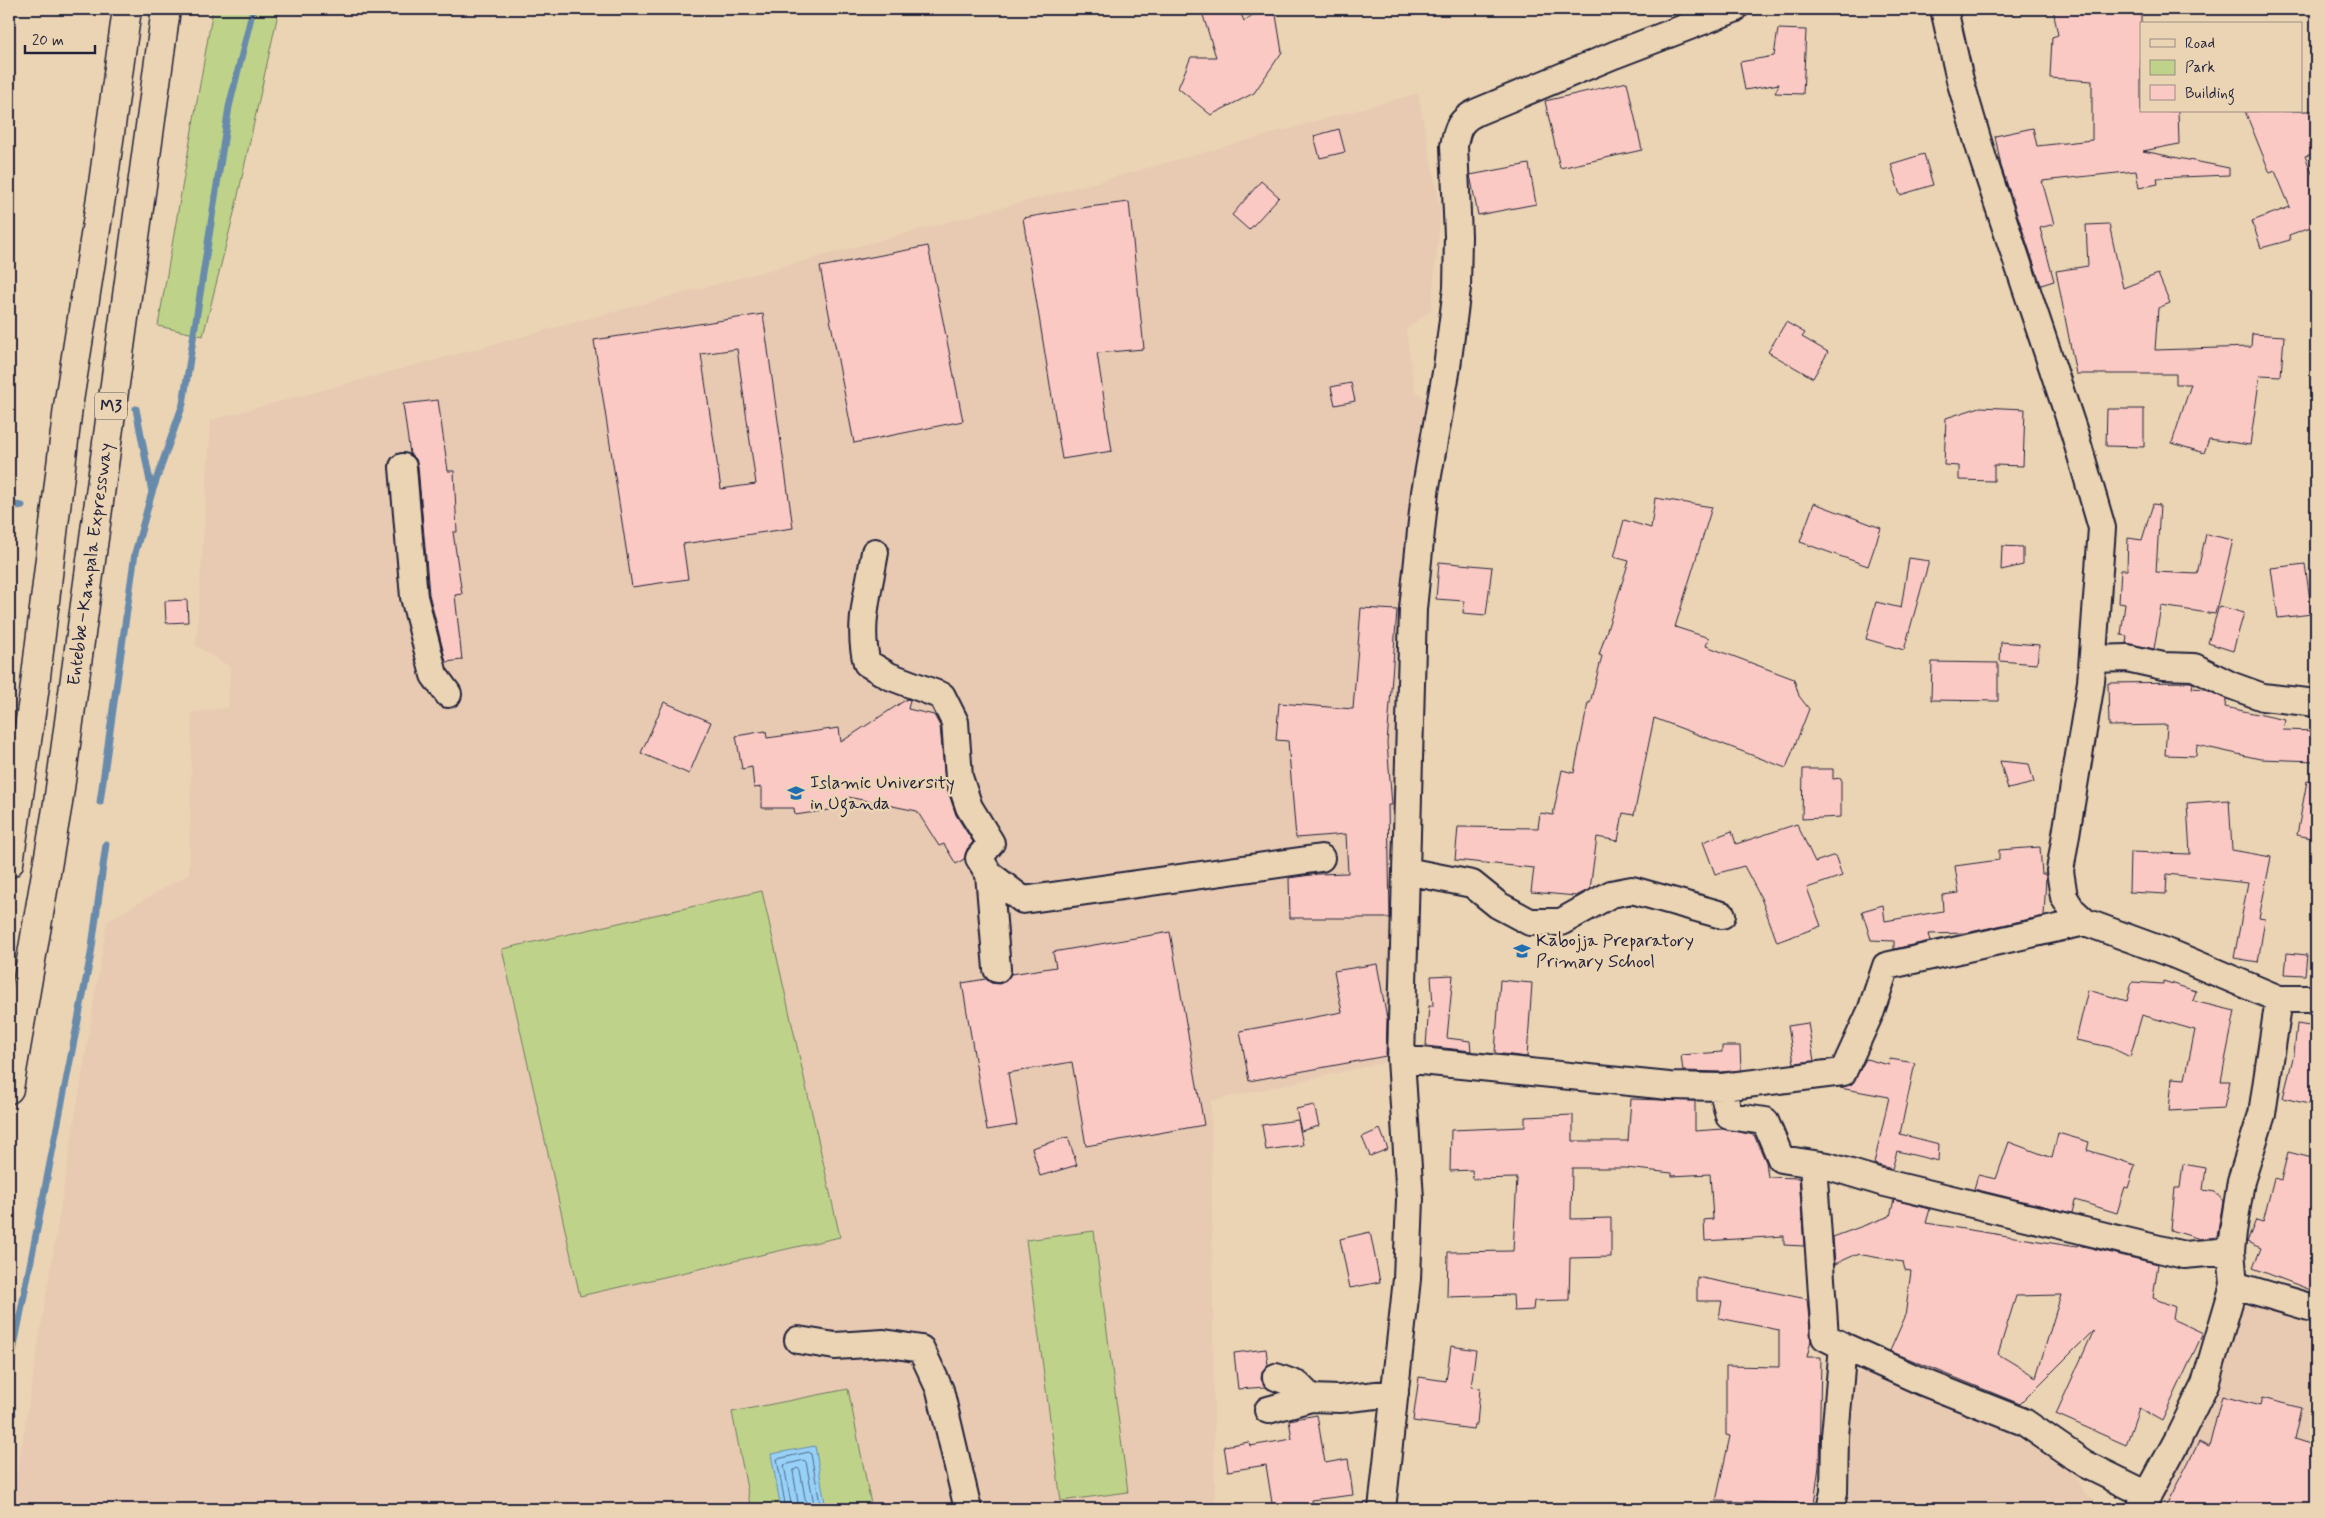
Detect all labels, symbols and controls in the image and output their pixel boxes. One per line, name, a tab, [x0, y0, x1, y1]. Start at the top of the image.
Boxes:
scale bar	[25, 22, 95, 54]
legend	[2140, 22, 2302, 112]
text: 20 m	[32, 31, 64, 51]
text: Road	[2185, 34, 2215, 54]
text: Park	[2185, 58, 2215, 78]
text: Building	[2185, 84, 2235, 105]
road number: M3	[95, 392, 127, 420]
street label: Entebbe–Kampala Expressway	[62, 442, 119, 687]
place label: Islamic University in Uganda	[810, 771, 955, 818]
school or university icon: Islamic University in Uganda	[786, 783, 806, 803]
place label: Kabojja Preparatory Primary School	[1536, 929, 1694, 974]
school or university icon: Kabojja Preparatory Primary School	[1512, 941, 1532, 961]

